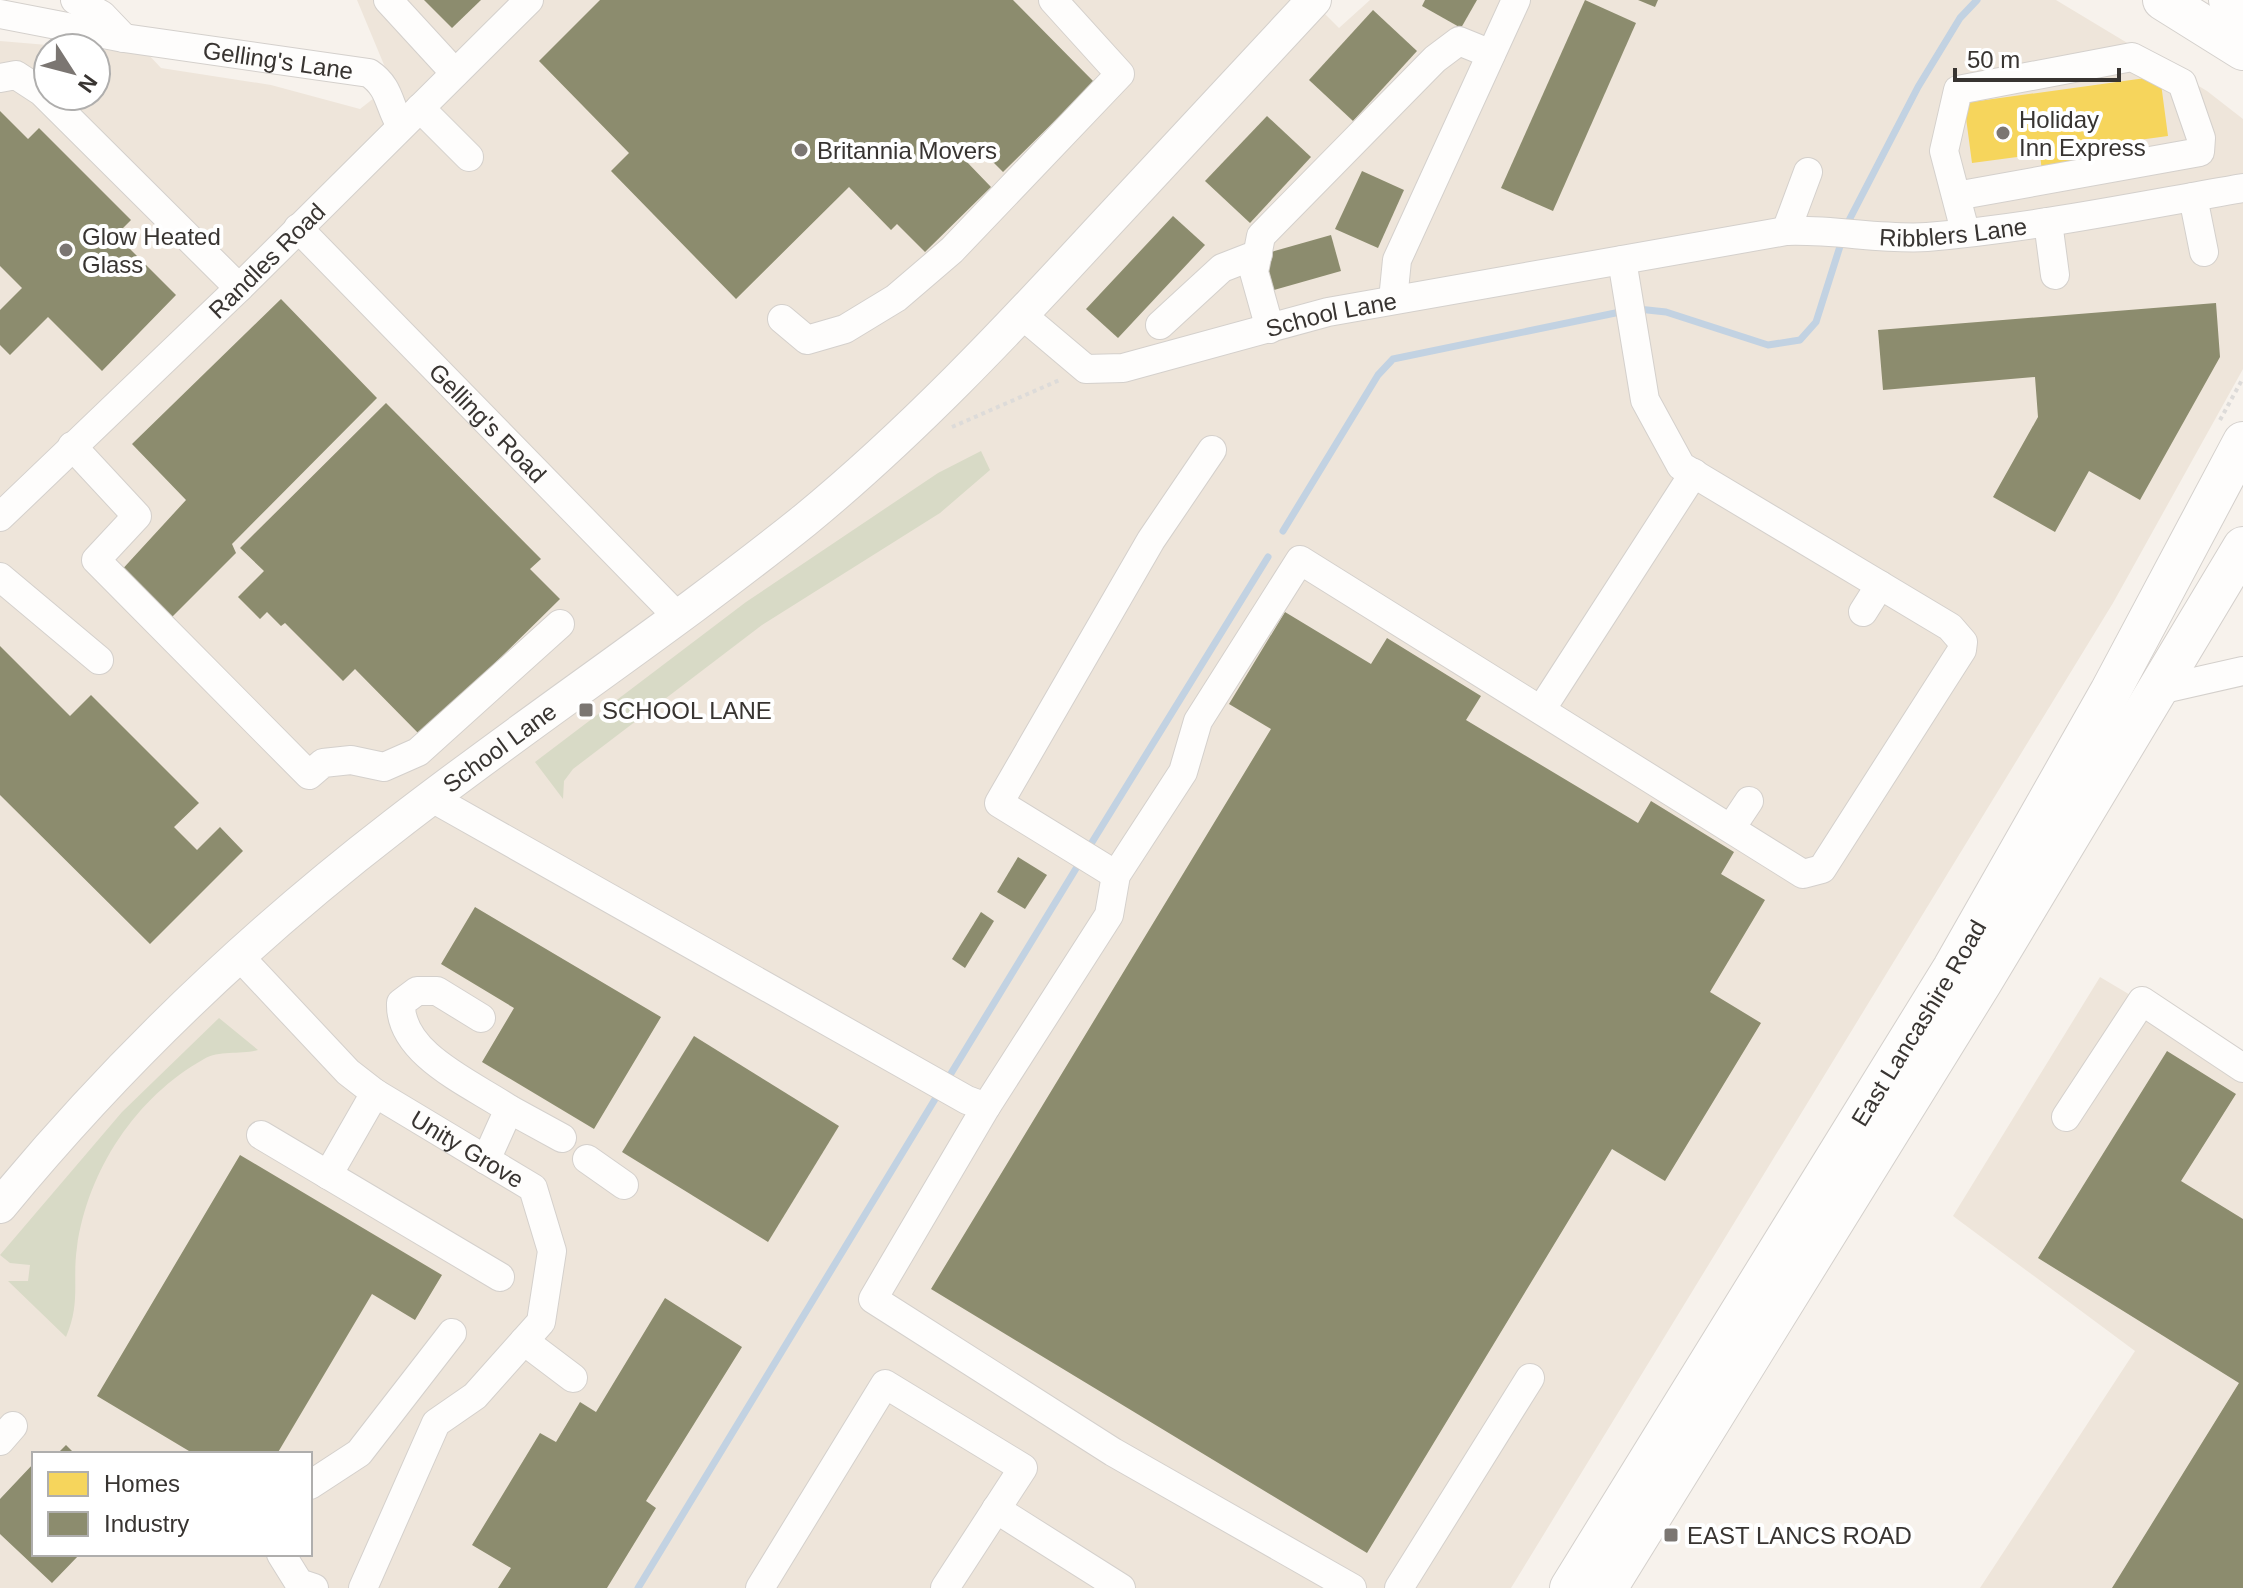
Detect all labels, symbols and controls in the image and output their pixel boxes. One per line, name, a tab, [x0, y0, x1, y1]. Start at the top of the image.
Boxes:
north arrow	[32, 32, 112, 112]
scale bar	[1955, 32, 2119, 82]
street label: Gelling's Lane	[201, 36, 355, 84]
text: 50 m	[1967, 46, 2020, 73]
text: N	[73, 70, 103, 97]
place label: Holiday Inn Express	[2019, 106, 2146, 161]
marker: Holiday Inn Express	[1994, 124, 2012, 142]
place label: Britannia Movers	[817, 137, 997, 164]
marker: Britannia Movers	[792, 141, 810, 159]
street label: Randles Road	[203, 197, 330, 323]
street label: Ribblers Lane	[1879, 212, 2029, 251]
place label: Glow Heated Glass	[82, 223, 221, 278]
marker: Glow Heated Glass	[57, 241, 75, 259]
street label: School Lane	[1263, 287, 1399, 342]
street label: Gelling's Road	[424, 358, 552, 488]
street label: School Lane	[437, 697, 561, 798]
place label: SCHOOL LANE	[602, 697, 772, 724]
marker: SCHOOL LANE	[577, 701, 595, 719]
street label: East Lancashire Road	[1845, 915, 1991, 1131]
street label: Unity Grove	[406, 1104, 529, 1193]
legend	[32, 1452, 312, 1556]
text: Homes	[104, 1470, 180, 1497]
text: Industry	[104, 1510, 189, 1537]
place label: EAST LANCS ROAD	[1687, 1522, 1912, 1549]
marker: EAST LANCS ROAD	[1662, 1526, 1680, 1544]

